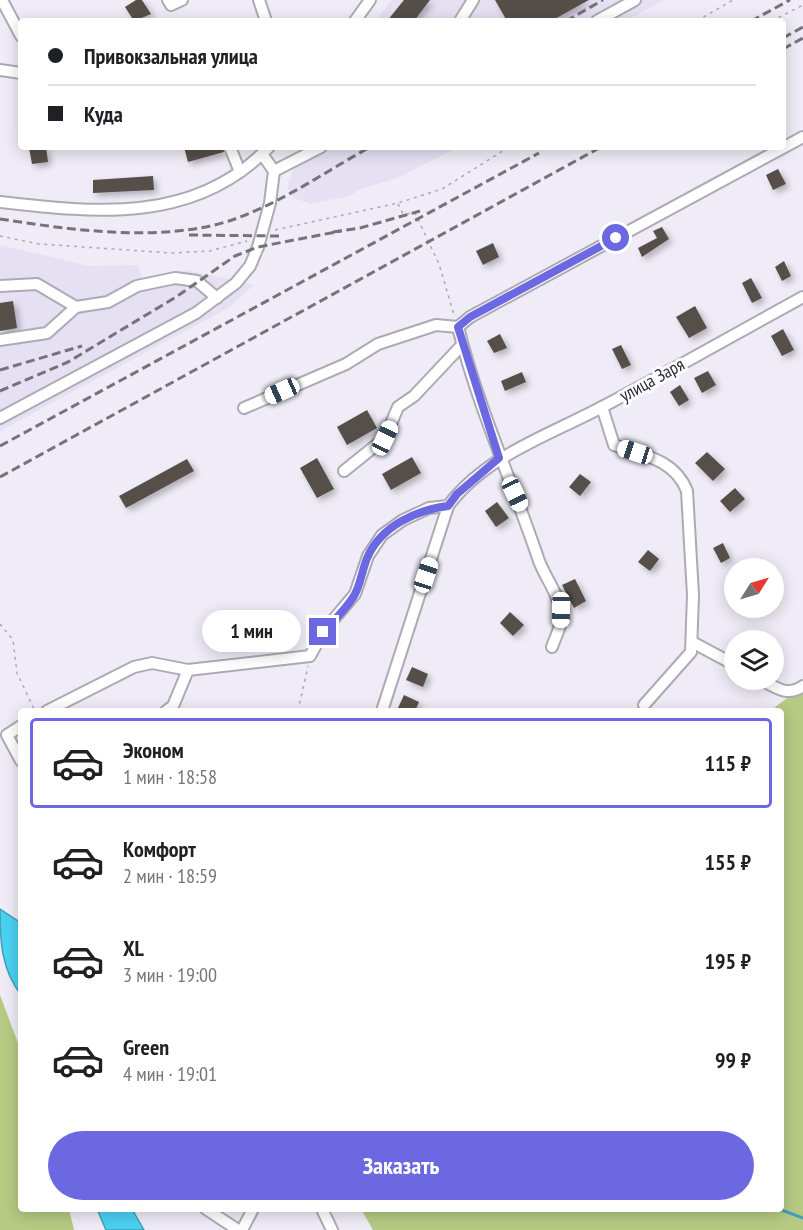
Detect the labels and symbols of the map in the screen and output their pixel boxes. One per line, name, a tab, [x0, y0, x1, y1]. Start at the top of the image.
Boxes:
route start	[602, 224, 629, 251]
street label: улица Заря	[615, 352, 688, 407]
car	[262, 375, 302, 407]
car	[369, 418, 401, 458]
car	[615, 438, 655, 466]
car	[499, 474, 531, 514]
car	[412, 555, 440, 595]
north arrow	[724, 558, 784, 618]
car	[552, 592, 570, 628]
callout: 1 мин	[203, 611, 302, 653]
route end	[309, 618, 336, 645]

